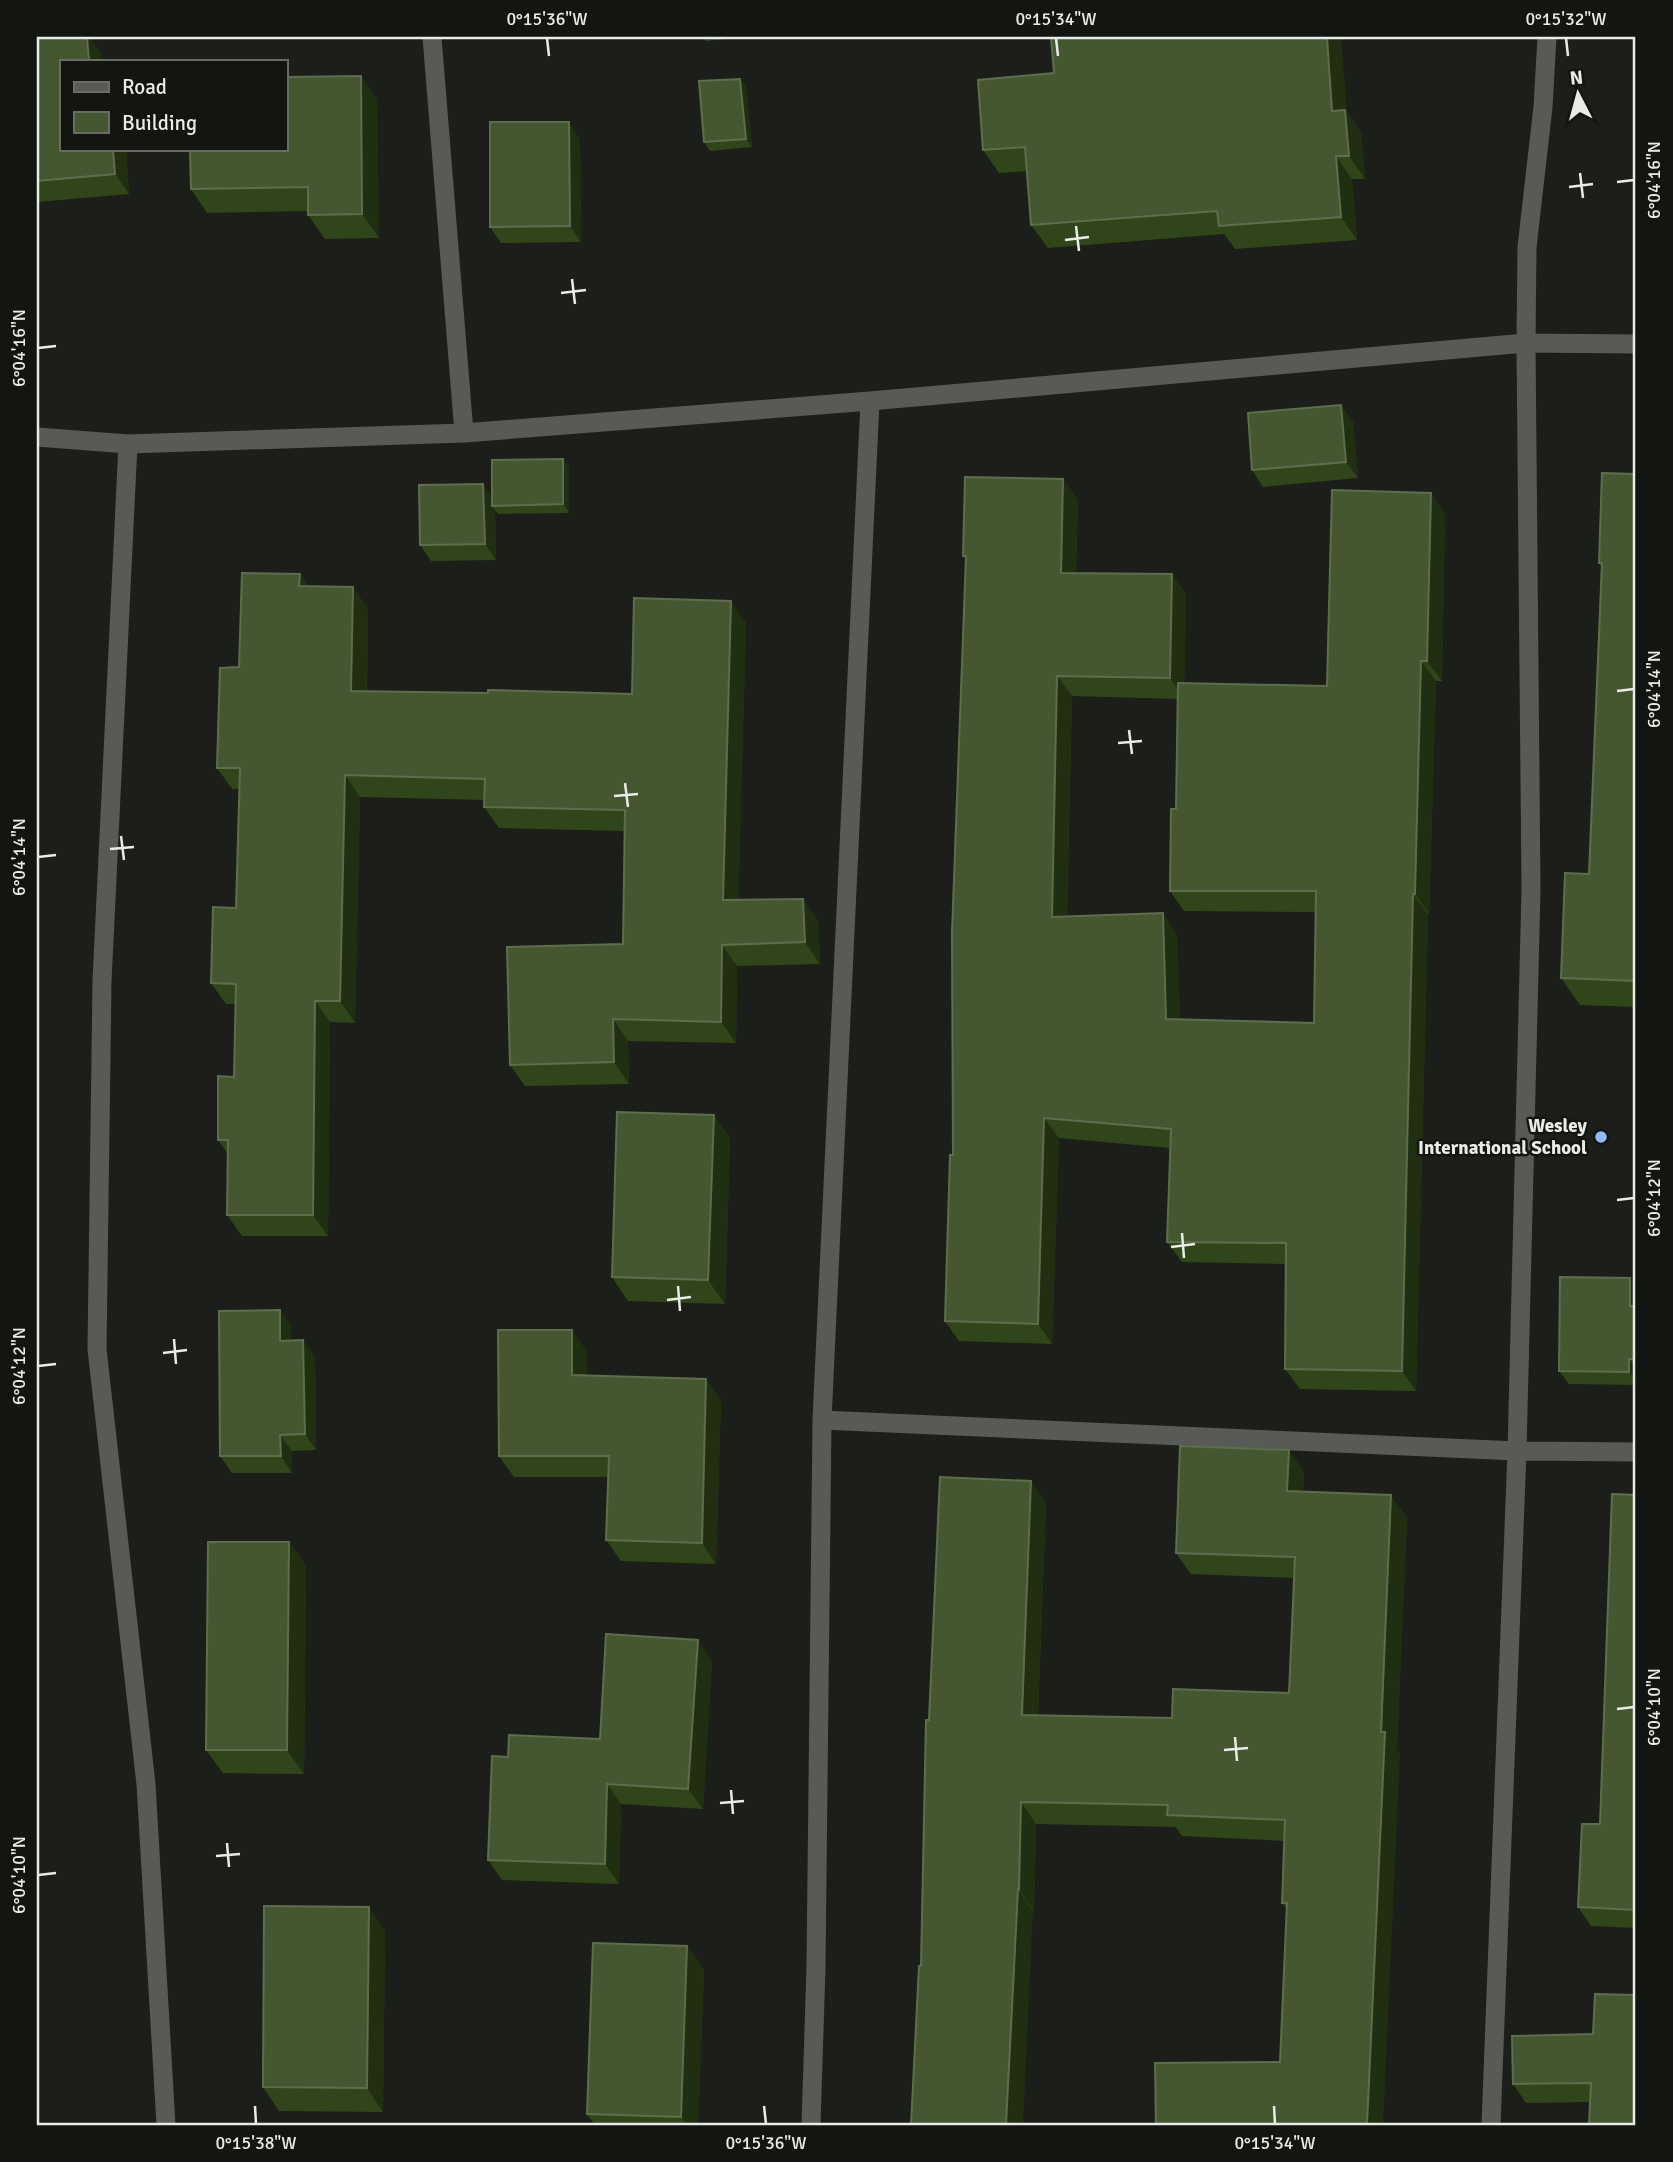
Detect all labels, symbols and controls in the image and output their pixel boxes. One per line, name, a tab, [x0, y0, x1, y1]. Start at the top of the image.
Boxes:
text: 0°15'36"W	[506, 8, 588, 30]
text: 0°15'34"W	[1015, 8, 1097, 30]
text: 0°15'32"W	[1525, 8, 1607, 30]
legend	[60, 60, 287, 150]
north arrow	[1544, 60, 1614, 130]
text: N	[1569, 65, 1584, 91]
text: Road	[122, 74, 167, 100]
text: Building	[122, 110, 197, 136]
text: 6°04'16"N	[1643, 141, 1665, 219]
text: 6°04'16"N	[8, 309, 30, 387]
text: 6°04'14"N	[1643, 650, 1665, 728]
text: 6°04'14"N	[8, 818, 30, 896]
place label: Wesley International School	[1418, 1114, 1588, 1160]
marker: Wesley International School	[1593, 1129, 1609, 1145]
text: 6°04'12"N	[1643, 1159, 1665, 1237]
text: 6°04'12"N	[8, 1327, 30, 1405]
text: 6°04'10"N	[1643, 1668, 1665, 1746]
text: 6°04'10"N	[8, 1836, 30, 1914]
text: 0°15'38"W	[215, 2132, 297, 2154]
text: 0°15'36"W	[725, 2132, 807, 2154]
text: 0°15'34"W	[1234, 2132, 1316, 2154]

